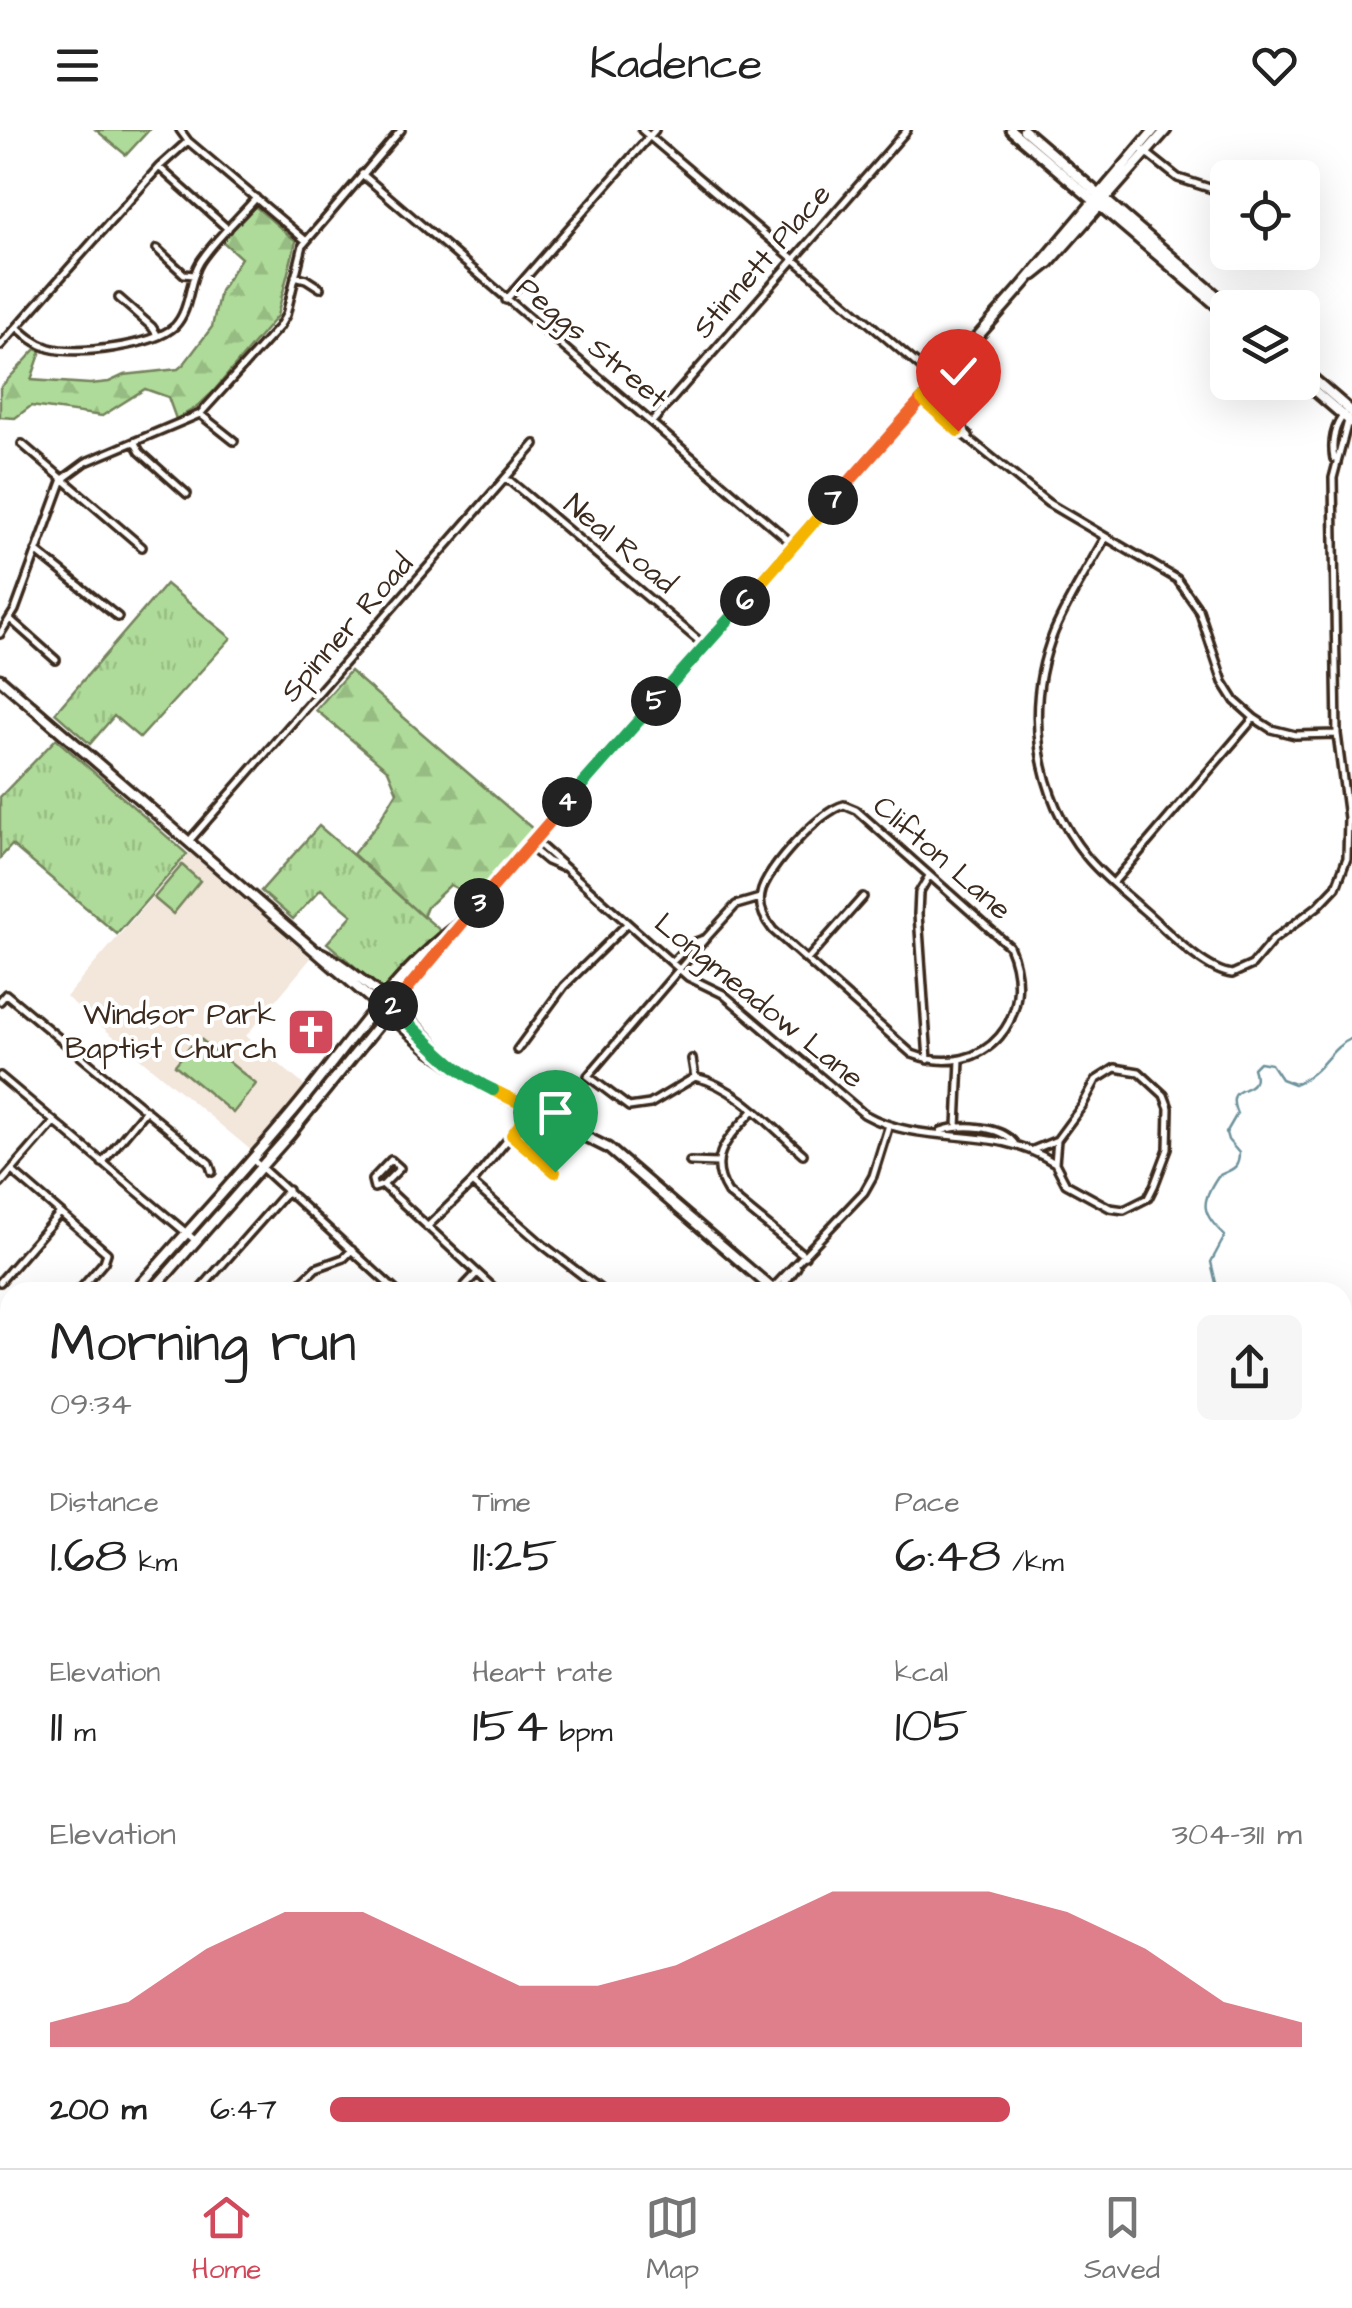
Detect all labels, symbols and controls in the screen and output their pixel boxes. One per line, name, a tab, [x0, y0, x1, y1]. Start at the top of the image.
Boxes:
text: Kadence	[590, 34, 762, 96]
icon: menu	[50, 38, 105, 93]
icon: heart	[1247, 38, 1302, 93]
map controls	[1210, 160, 1320, 400]
button: locate	[1210, 160, 1320, 270]
street label: Stinnett Place	[683, 174, 841, 348]
street label: Peggs Street	[507, 267, 677, 420]
button: layers	[1210, 290, 1320, 400]
pin	[916, 329, 1001, 432]
icon: check	[931, 344, 986, 399]
pin: 7	[808, 475, 858, 525]
text: 7	[824, 480, 842, 519]
street label: Neal Road	[554, 484, 686, 604]
street label: Spinner Road	[271, 545, 423, 711]
pin: 6	[720, 576, 770, 626]
text: 6	[736, 581, 754, 620]
pin: 5	[631, 676, 681, 726]
text: 5	[646, 681, 666, 720]
pin: 4	[542, 777, 592, 827]
text: 4	[557, 782, 577, 821]
street label: Clifton Lane	[863, 786, 1021, 930]
pin: 3	[454, 878, 504, 928]
text: 3	[472, 883, 486, 922]
street label: Longmeadow Lane	[645, 903, 873, 1100]
pin: 2	[368, 981, 418, 1031]
text: 2	[385, 986, 401, 1025]
place label: Windsor Park Baptist Church	[65, 994, 276, 1070]
church icon: Windsor Park Baptist Church	[285, 1006, 337, 1058]
pin	[513, 1070, 598, 1173]
icon: arrive	[528, 1085, 583, 1140]
text: Morning run	[50, 1306, 356, 1382]
button: share	[1197, 1315, 1302, 1420]
text: 09:34	[50, 1382, 132, 1427]
text: Distance	[50, 1483, 159, 1522]
text: Time	[472, 1483, 531, 1522]
text: Pace	[895, 1483, 960, 1522]
text: 1.68	[50, 1522, 127, 1591]
text: 11:25	[472, 1522, 557, 1591]
text: 6:48	[895, 1522, 1001, 1591]
text: km	[127, 1543, 177, 1582]
text: /km	[1001, 1543, 1064, 1582]
text: Elevation	[50, 1653, 160, 1692]
text: Heart rate	[472, 1653, 613, 1692]
text: kcal	[895, 1653, 948, 1692]
text: 11	[50, 1692, 63, 1761]
text: 154	[472, 1692, 548, 1761]
text: 105	[895, 1692, 968, 1761]
text: m	[63, 1713, 96, 1752]
text: bpm	[548, 1713, 612, 1752]
text: Elevation	[50, 1812, 176, 1857]
text: 304–311 m	[1172, 1812, 1302, 1857]
text: 200 m	[50, 2087, 146, 2132]
text: 6:47	[210, 2087, 277, 2132]
tab: Home	[192, 2190, 262, 2289]
tab: Map	[645, 2190, 700, 2289]
tab: Saved	[1084, 2190, 1160, 2289]

